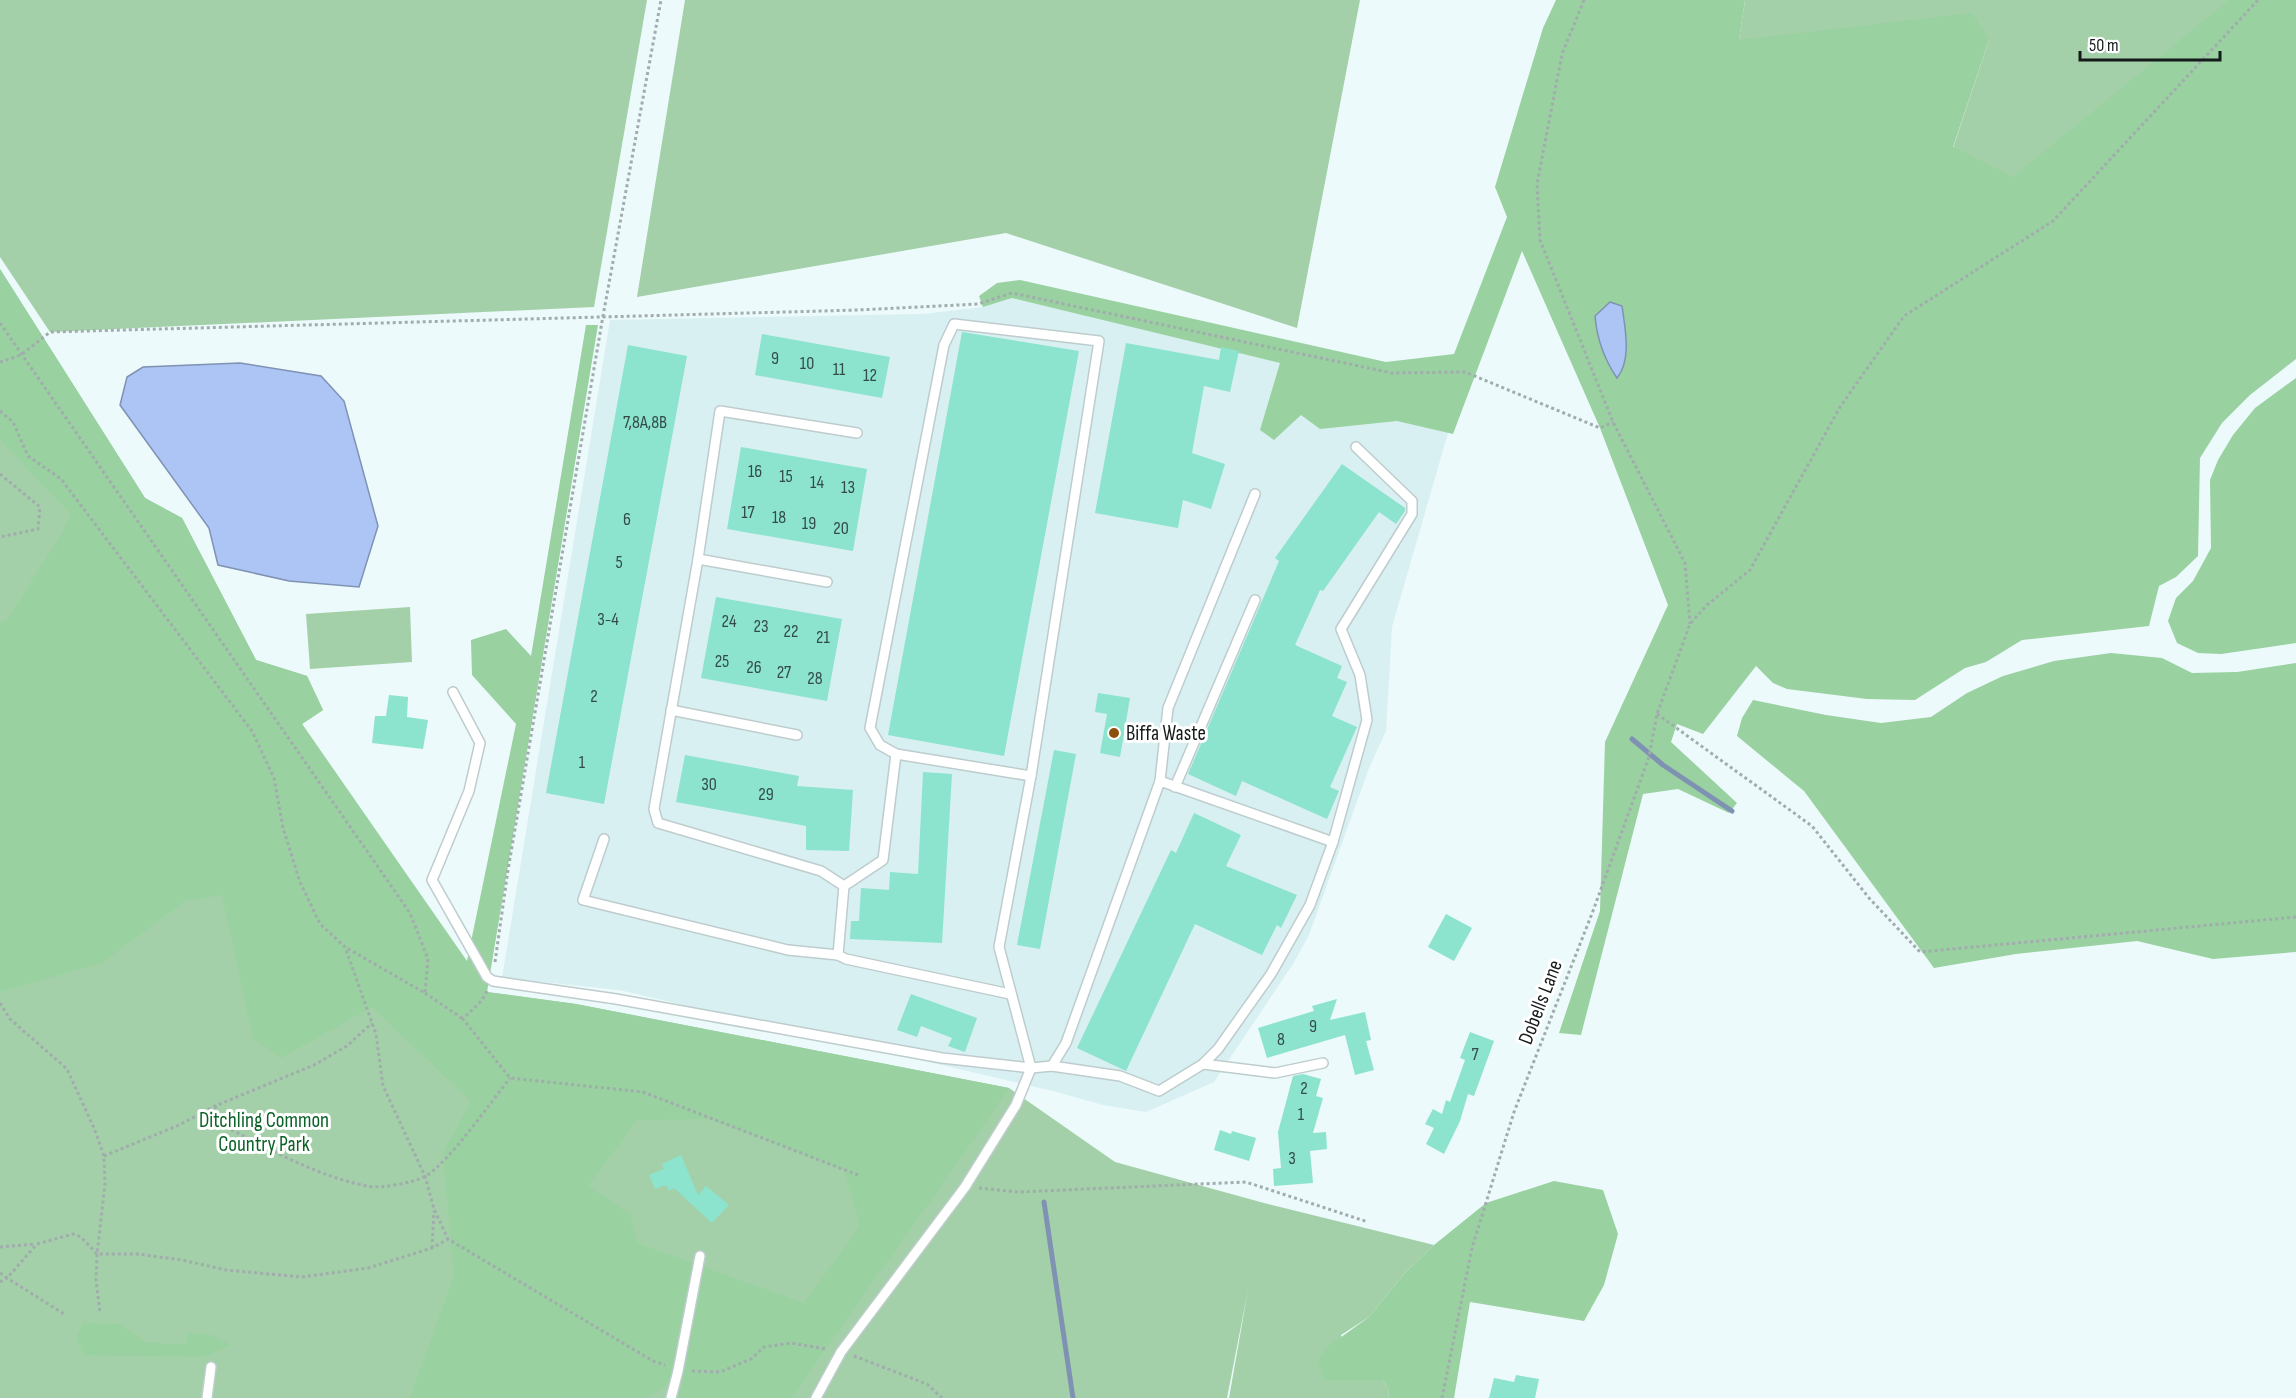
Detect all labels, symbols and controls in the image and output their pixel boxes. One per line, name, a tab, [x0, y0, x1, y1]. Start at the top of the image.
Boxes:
scale bar	[2080, 24, 2220, 62]
text: 50 m	[2089, 35, 2119, 56]
house number: 9	[771, 348, 779, 369]
house number: 10	[800, 353, 814, 374]
house number: 11	[833, 359, 846, 380]
house number: 12	[863, 365, 877, 386]
house number: 7,8A,8B	[623, 412, 667, 433]
house number: 16	[748, 461, 762, 482]
house number: 15	[779, 466, 793, 487]
house number: 14	[810, 472, 824, 493]
house number: 13	[841, 477, 855, 498]
house number: 17	[741, 502, 756, 523]
house number: 18	[772, 507, 786, 528]
house number: 6	[623, 509, 631, 530]
house number: 19	[802, 513, 816, 534]
house number: 20	[833, 518, 849, 539]
house number: 5	[615, 552, 623, 573]
house number: 3-4	[597, 609, 619, 630]
house number: 24	[722, 611, 737, 632]
house number: 23	[754, 616, 769, 637]
house number: 22	[784, 621, 798, 642]
house number: 21	[816, 627, 831, 648]
house number: 25	[715, 651, 729, 672]
house number: 26	[746, 657, 762, 678]
house number: 27	[777, 662, 792, 683]
house number: 28	[807, 668, 823, 689]
house number: 2	[590, 686, 598, 707]
place label: Biffa Waste	[1126, 721, 1206, 746]
marker: Biffa Waste	[1107, 726, 1121, 740]
house number: 1	[579, 752, 586, 773]
house number: 30	[701, 774, 717, 795]
house number: 29	[758, 784, 774, 805]
street label: Dobells Lane	[1513, 957, 1568, 1048]
house number: 9	[1309, 1016, 1317, 1037]
house number: 8	[1277, 1029, 1285, 1050]
house number: 7	[1471, 1044, 1479, 1065]
house number: 2	[1300, 1078, 1308, 1099]
house number: 1	[1298, 1104, 1305, 1125]
park label: Ditchling Common Country Park	[199, 1108, 329, 1157]
house number: 3	[1288, 1148, 1296, 1169]

